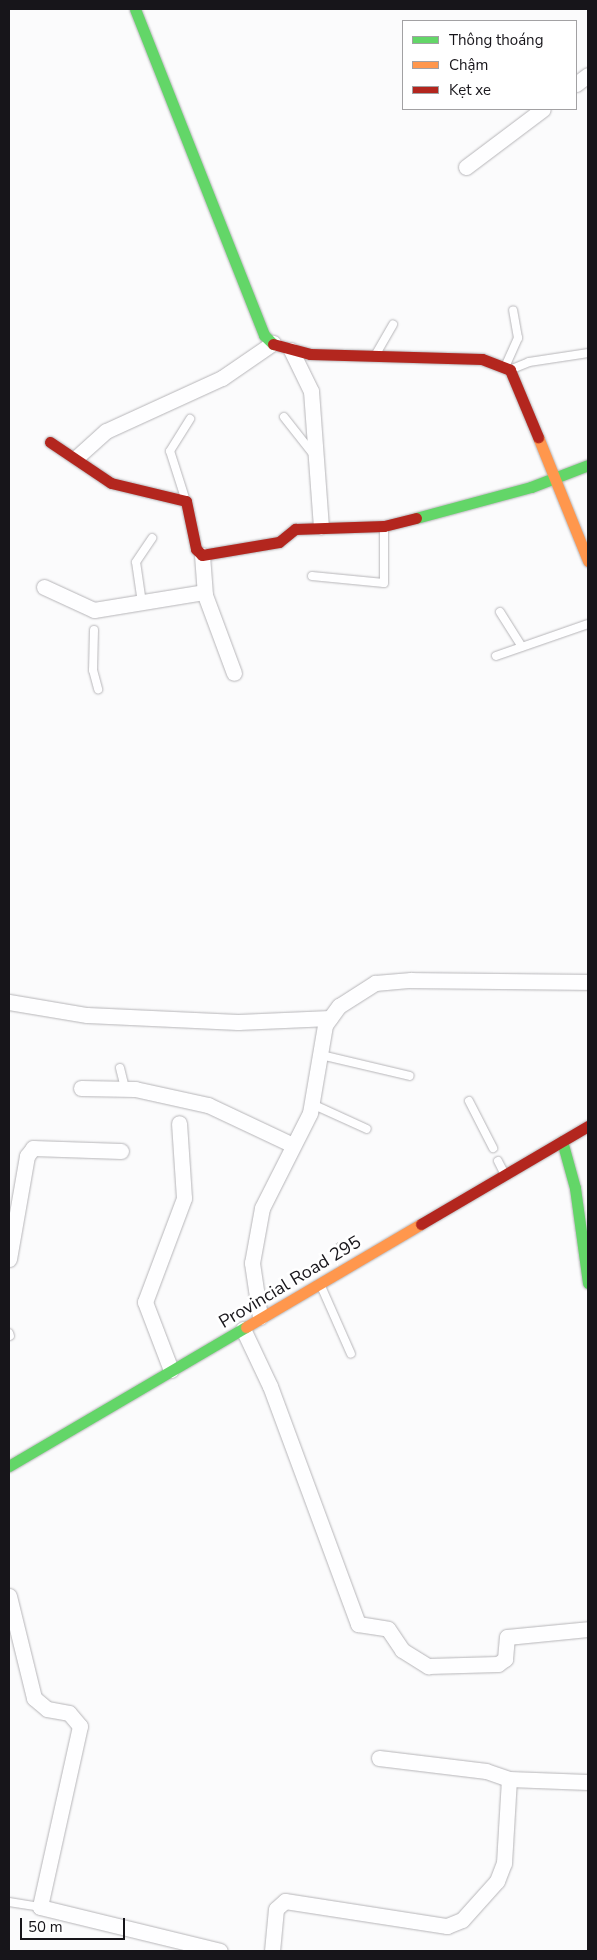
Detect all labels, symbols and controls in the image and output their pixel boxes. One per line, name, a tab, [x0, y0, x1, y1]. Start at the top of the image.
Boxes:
legend	[402, 20, 577, 110]
text: Thông thoáng	[449, 30, 543, 50]
text: Chậm	[449, 55, 488, 75]
text: Kẹt xe	[449, 80, 491, 100]
street label: Provincial Road 295	[215, 1231, 365, 1333]
scale bar	[22, 1908, 128, 1940]
text: 50 m	[28, 1917, 63, 1937]

